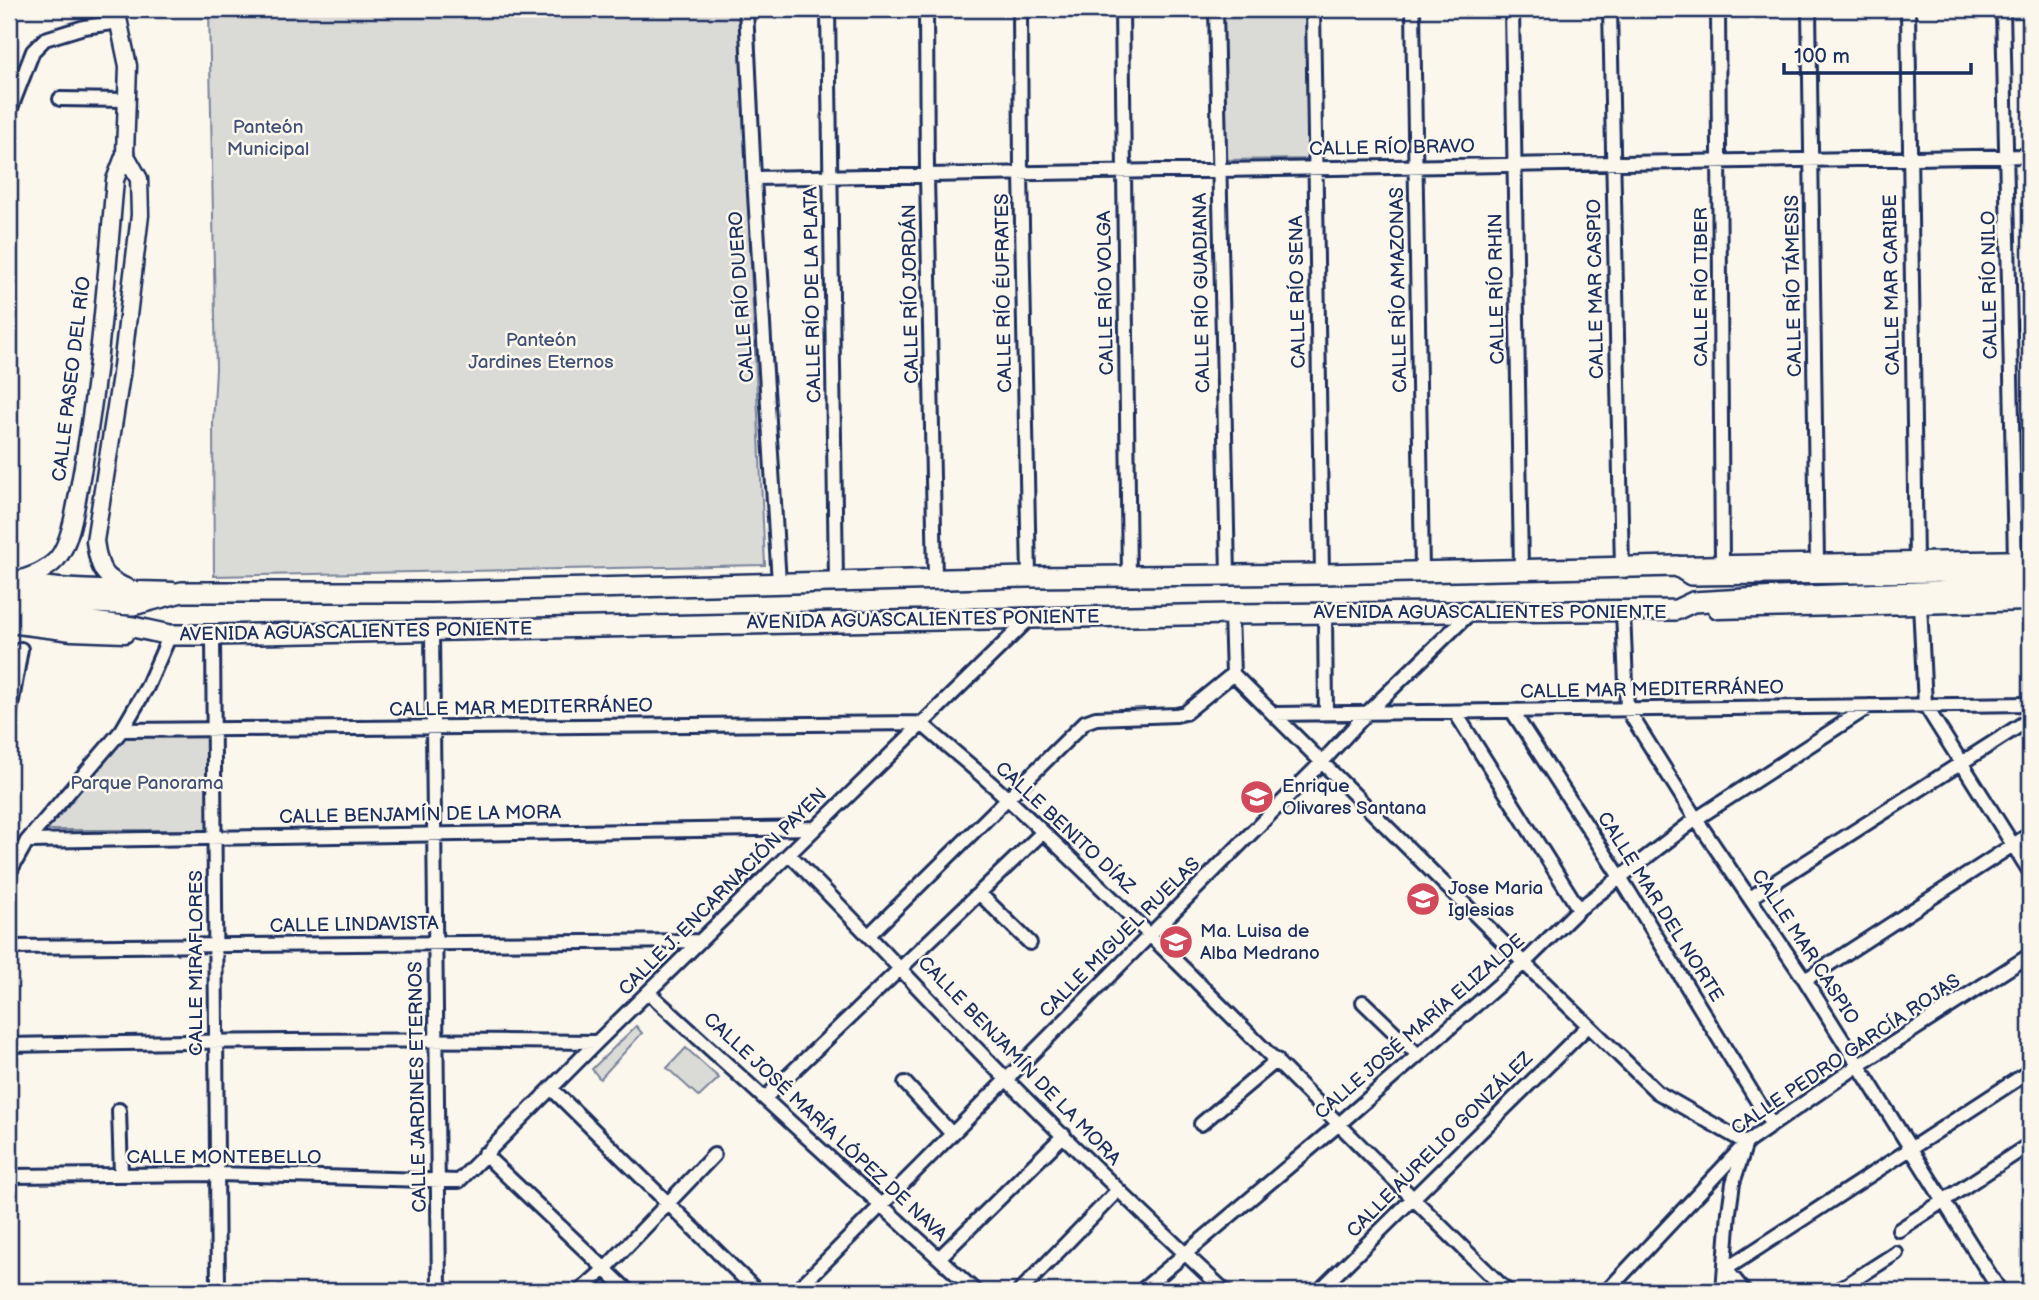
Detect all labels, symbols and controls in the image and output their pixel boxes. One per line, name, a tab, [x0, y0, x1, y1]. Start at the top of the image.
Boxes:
scale bar	[1784, 32, 1971, 76]
text: 100 m	[1794, 44, 1850, 69]
park label: Panteón Municipal	[227, 116, 309, 161]
street label: CALLE RÍO BRAVO	[1309, 134, 1475, 161]
street label: CALLE RÍO DE LA PLATA	[799, 186, 826, 403]
street label: CALLE RÍO AMAZONAS	[1385, 187, 1412, 393]
street label: CALLE RÍO GUADIANA	[1188, 192, 1215, 393]
street label: CALLE RÍO ÉUFRATES	[990, 193, 1017, 393]
street label: CALLE MAR CARIBE	[1879, 194, 1905, 376]
street label: CALLE RÍO TÁMESIS	[1780, 195, 1807, 377]
street label: CALLE MAR CASPIO	[1583, 199, 1609, 379]
street label: CALLE RÍO JORDÁN	[897, 204, 924, 384]
street label: CALLE RÍO TIBER	[1689, 207, 1713, 367]
street label: CALLE RÍO DUERO	[724, 210, 759, 384]
street label: CALLE RÍO VOLGA	[1092, 210, 1119, 376]
street label: CALLE RÍO NILO	[1976, 210, 2003, 360]
street label: CALLE RÍO RHIN	[1483, 213, 1510, 365]
street label: CALLE RÍO SENA	[1284, 215, 1311, 369]
street label: CALLE PASEO DEL RÍO	[47, 275, 96, 483]
park label: Panteón Jardines Eternos	[468, 329, 614, 374]
street label: AVENIDA AGUASCALIENTES PONIENTE	[1314, 601, 1666, 624]
street label: AVENIDA AGUASCALIENTES PONIENTE	[746, 605, 1100, 635]
street label: AVENIDA AGUASCALIENTES PONIENTE	[179, 617, 533, 647]
street label: CALLE MAR MEDITERRÁNEO	[1520, 675, 1784, 704]
street label: CALLE MAR MEDITERRÁNEO	[389, 693, 653, 722]
street label: CALLE BENITO DÍAZ	[990, 756, 1141, 899]
park label: Parque Panorama	[70, 772, 224, 795]
place label: Enrique Olivares Santana	[1282, 775, 1427, 820]
school or university icon: Enrique Olivares Santana	[1238, 778, 1276, 816]
street label: CALLE J. ENCARNACIÓN PAYEN	[614, 783, 832, 1001]
street label: CALLE BENJAMÍN DE LA MORA	[279, 800, 562, 829]
street label: CALLE MAR DEL NORTE	[1592, 808, 1728, 1006]
street label: CALLE MIGUEL RUELAS	[1035, 853, 1205, 1023]
street label: CALLE MAR CASPIO	[1746, 865, 1864, 1029]
street label: CALLE MIRAFLORES	[185, 870, 208, 1056]
place label: Jose Maria Iglesias	[1448, 877, 1543, 922]
school or university icon: Jose Maria Iglesias	[1404, 880, 1442, 918]
street label: CALLE LINDAVISTA	[269, 912, 439, 938]
place label: Ma. Luisa de Alba Medrano	[1200, 920, 1320, 965]
school or university icon: Ma. Luisa de Alba Medrano	[1157, 923, 1195, 961]
street label: CALLE JOSÉ MARÍA ELIZALDE	[1310, 929, 1530, 1125]
street label: CALLE BENJAMÍN DE LA MORA	[913, 951, 1126, 1171]
street label: CALLE JARDINES ETERNOS	[404, 961, 432, 1213]
street label: CALLE PEDRO GARCÍA ROJAS	[1727, 969, 1965, 1140]
street label: CALLE JOSÉ MARÍA LÓPEZ DE NAVA	[698, 1007, 953, 1246]
street label: CALLE AURELIO GONZÁLEZ	[1341, 1046, 1538, 1243]
street label: CALLE MONTEBELLO	[126, 1146, 322, 1169]

